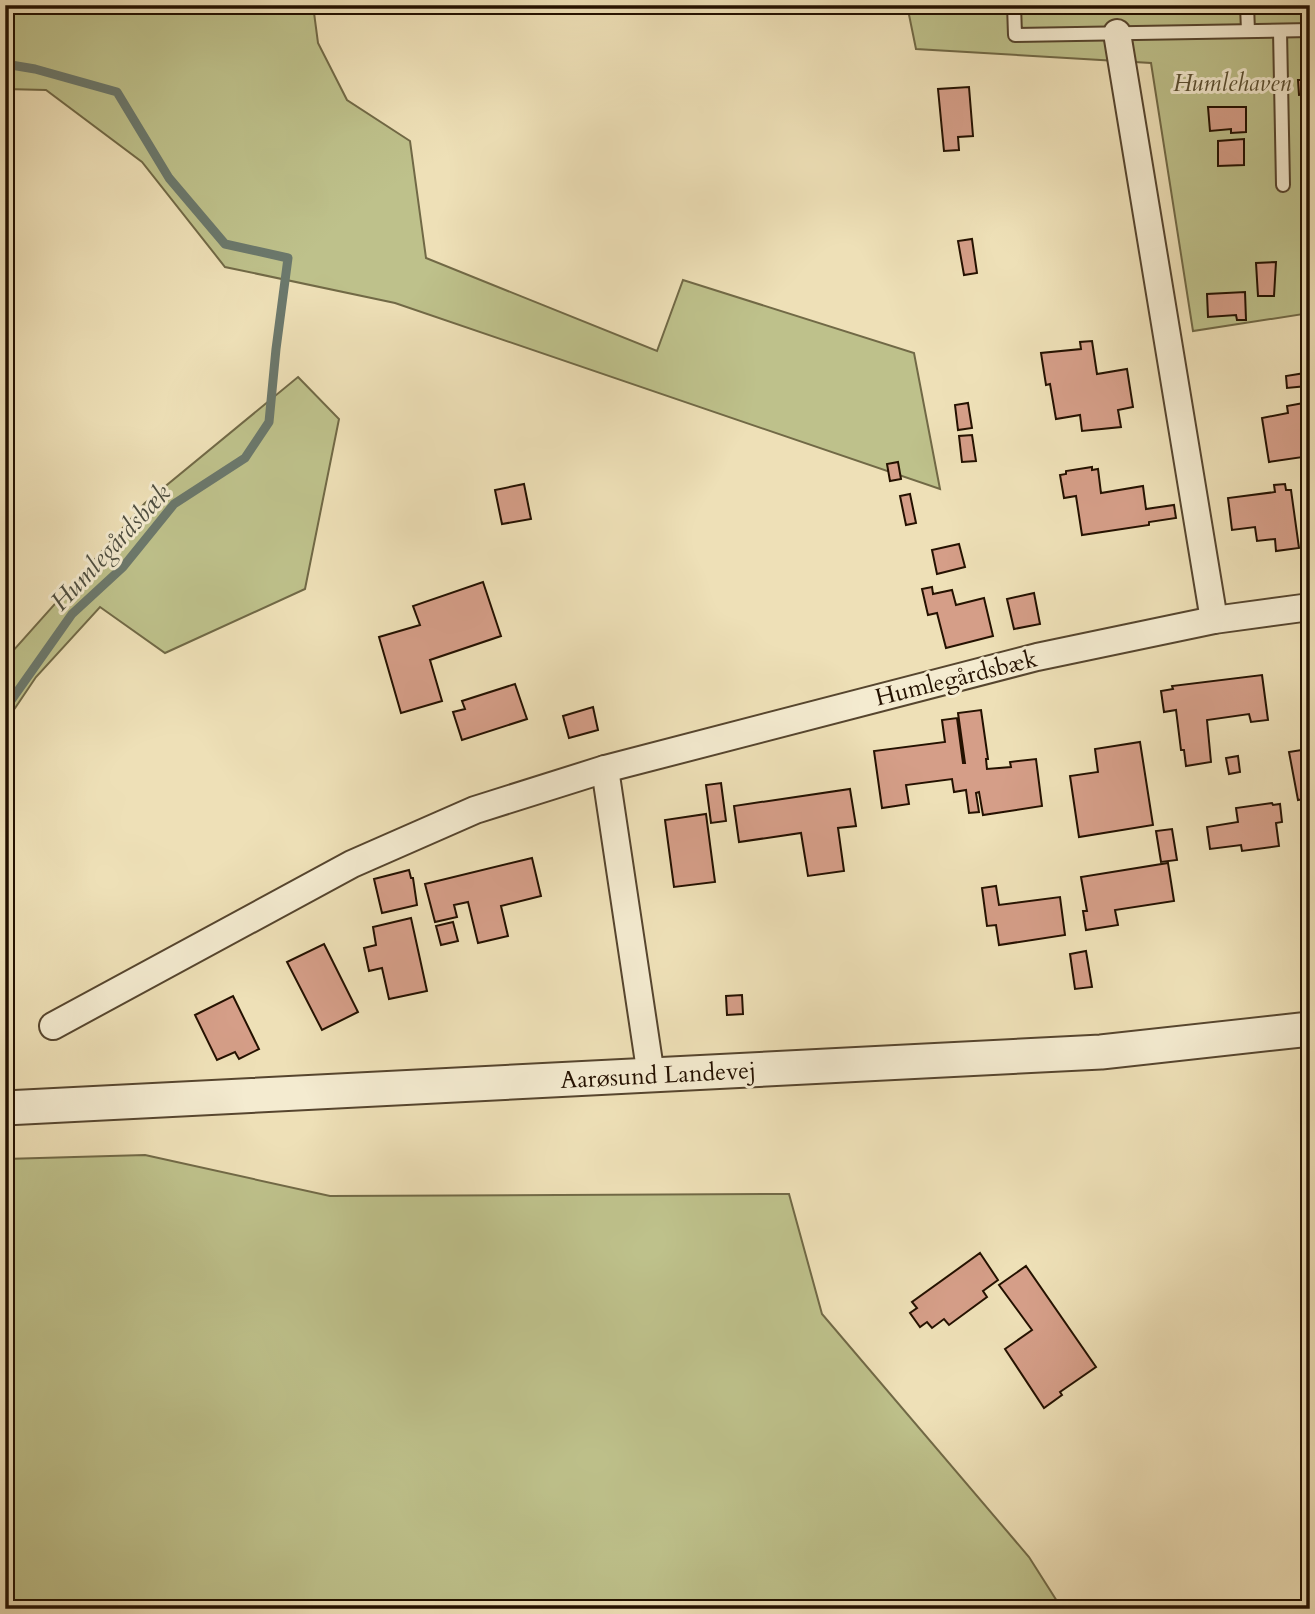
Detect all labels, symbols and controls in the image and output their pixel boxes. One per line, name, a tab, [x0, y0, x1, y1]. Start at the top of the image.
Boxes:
park label: Humlehaven	[1173, 67, 1291, 100]
water label: Humlegårdsbæk	[42, 476, 178, 618]
street label: Humlegårdsbæk	[872, 642, 1041, 715]
street label: Aarøsund Landevej	[559, 1054, 757, 1097]

